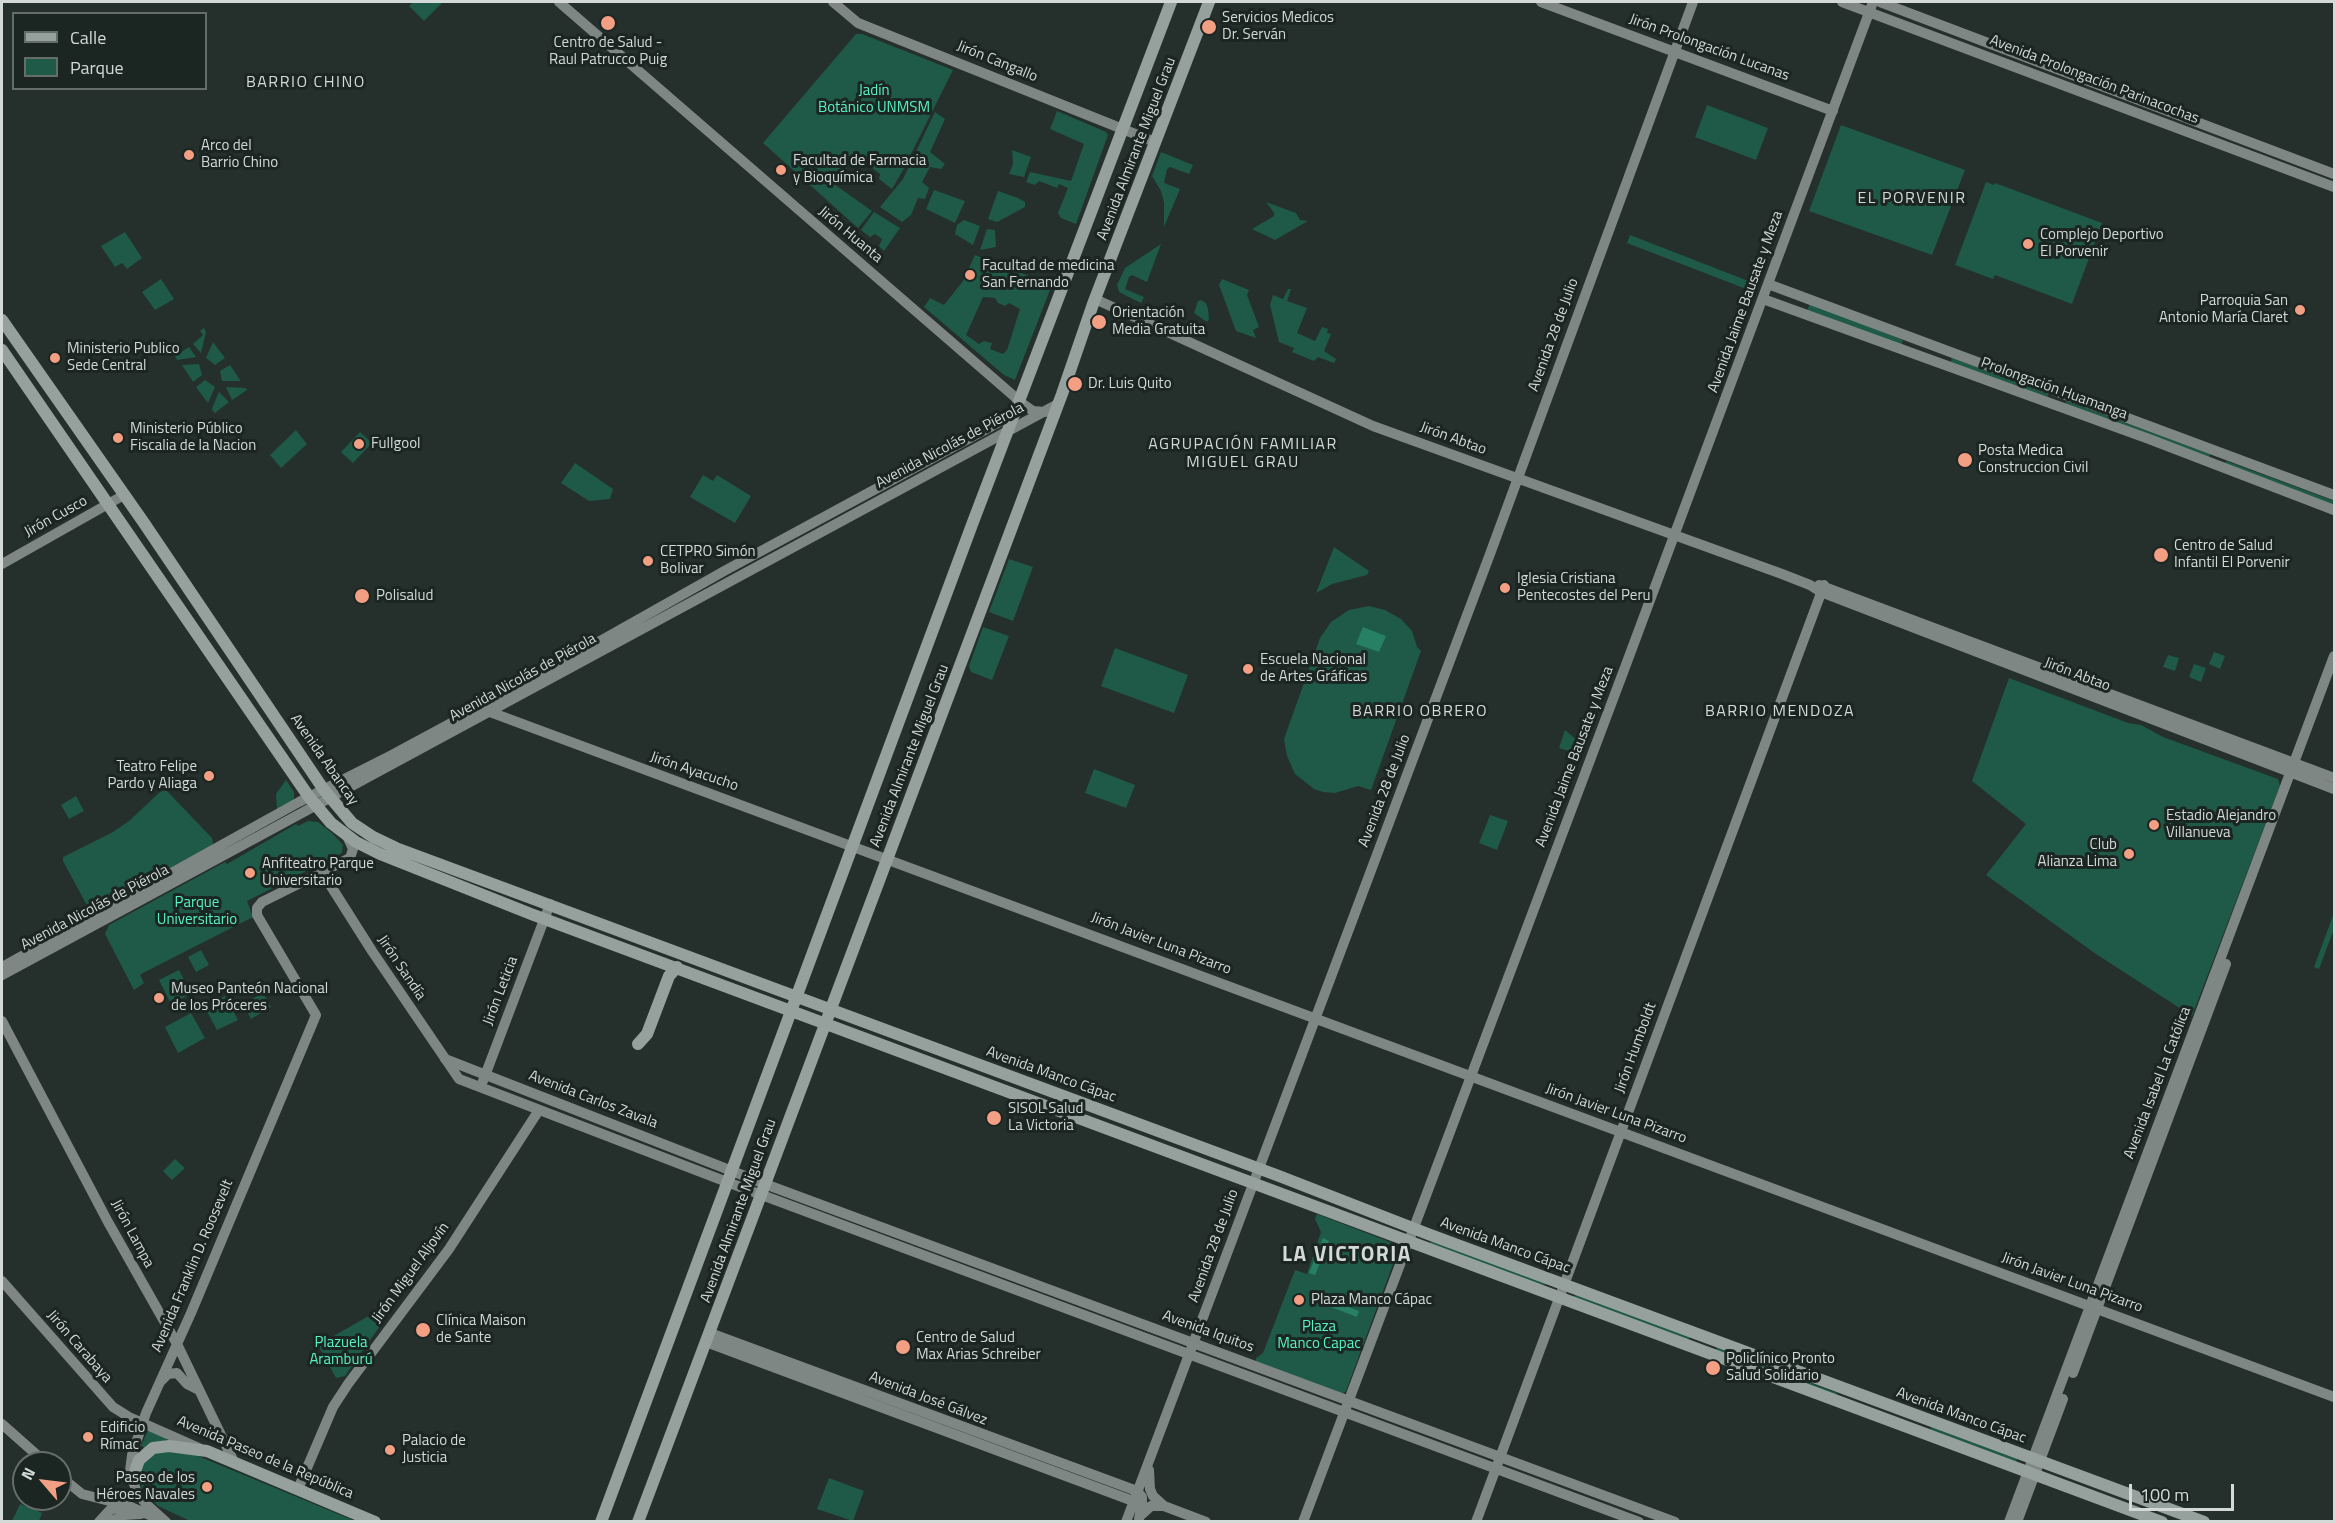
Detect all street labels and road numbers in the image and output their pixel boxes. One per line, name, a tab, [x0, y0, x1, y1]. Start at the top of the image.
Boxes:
street label: Jirón Prolongación Lucanas	[1626, 11, 1792, 85]
street label: Avenida Prolongación Parinacochas	[1987, 32, 2201, 128]
street label: Jirón Cangallo	[954, 38, 1040, 86]
street label: Avenida Almirante Miguel Grau	[1094, 55, 1180, 243]
street label: Jirón Huanta	[814, 203, 886, 267]
street label: Avenida Jaime Bausate y Meza	[1705, 209, 1787, 395]
street label: Avenida 28 de Julio	[1525, 276, 1583, 394]
street label: Prolongación Huamanga	[1978, 354, 2130, 424]
street label: Avenida Nicolás de Piérola	[873, 399, 1027, 493]
street label: Jirón Abtao	[1417, 419, 1489, 459]
street label: Jirón Cusco	[21, 492, 91, 542]
street label: Avenida Nicolás de Piérola	[446, 630, 600, 726]
street label: Jirón Abtao	[2041, 654, 2113, 696]
street label: Avenida Almirante Miguel Grau	[867, 662, 953, 850]
street label: Avenida Jaime Bausate y Meza	[1532, 664, 1618, 850]
street label: Avenida Abancay	[286, 711, 362, 809]
street label: Avenida 28 de Julio	[1355, 732, 1415, 850]
street label: Jirón Ayacucho	[647, 748, 741, 796]
street label: Avenida Nicolás de Piérola	[18, 861, 172, 955]
street label: Jirón Javier Luna Pizarro	[1088, 909, 1234, 979]
street label: Jirón Sandía	[373, 932, 429, 1004]
street label: Jirón Leticia	[480, 954, 522, 1028]
street label: Jirón Humboldt	[1611, 1000, 1661, 1096]
street label: Avenida Isabel La Católica	[2121, 1004, 2195, 1162]
street label: Avenida Manco Cápac	[984, 1043, 1118, 1107]
street label: Avenida Carlos Zavala	[526, 1067, 660, 1133]
street label: Jirón Javier Luna Pizarro	[1543, 1080, 1689, 1148]
street label: Avenida Almirante Miguel Grau	[697, 1117, 781, 1305]
street label: Avenida Franklin D. Roosevelt	[148, 1177, 238, 1355]
street label: Avenida 28 de Julio	[1185, 1187, 1243, 1305]
street label: Jirón Lampa	[107, 1197, 157, 1271]
street label: Avenida Manco Cápac	[1438, 1214, 1572, 1278]
street label: Jirón Miguel Aljovín	[368, 1219, 454, 1327]
street label: Jirón Javier Luna Pizarro	[1999, 1249, 2145, 1317]
street label: Jirón Carabaya	[43, 1307, 115, 1387]
street label: Avenida Iquitos	[1160, 1307, 1256, 1357]
street label: Avenida José Gálvez	[866, 1368, 990, 1430]
street label: Avenida Manco Cápac	[1894, 1384, 2028, 1448]
street label: Avenida Paseo de la República	[174, 1413, 356, 1503]

